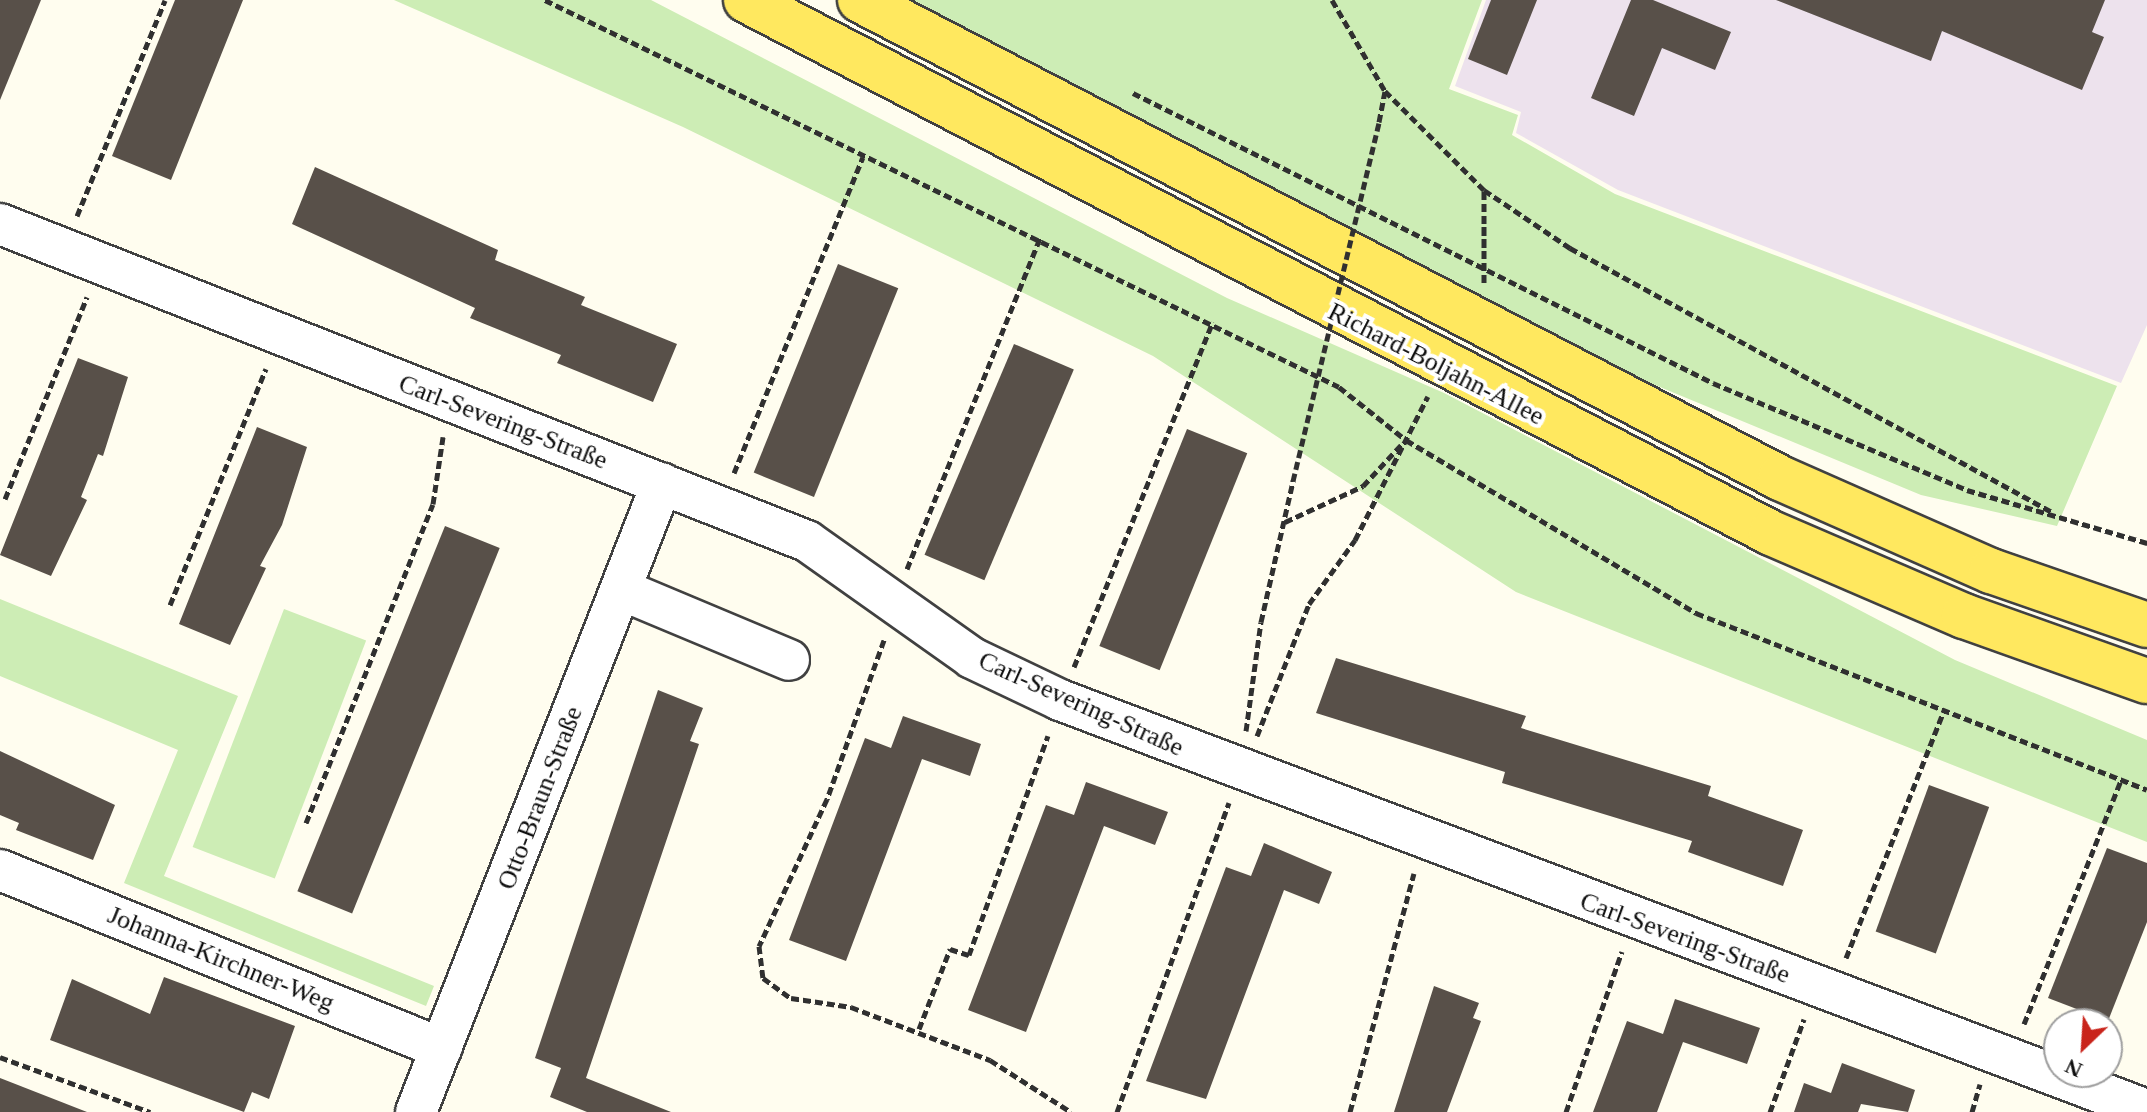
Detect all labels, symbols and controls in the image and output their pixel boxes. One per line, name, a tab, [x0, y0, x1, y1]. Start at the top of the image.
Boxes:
street label: Richard-Boljahn-Allee	[1323, 296, 1549, 432]
street label: Carl-Severing-Straße	[394, 368, 612, 476]
street label: Carl-Severing-Straße	[974, 645, 1188, 763]
street label: Otto-Braun-Straße	[491, 702, 589, 894]
street label: Carl-Severing-Straße	[1576, 886, 1794, 990]
street label: Johanna-Kirchner-Weg	[103, 899, 339, 1019]
north arrow	[2043, 1008, 2123, 1088]
text: N	[2061, 1054, 2086, 1083]

